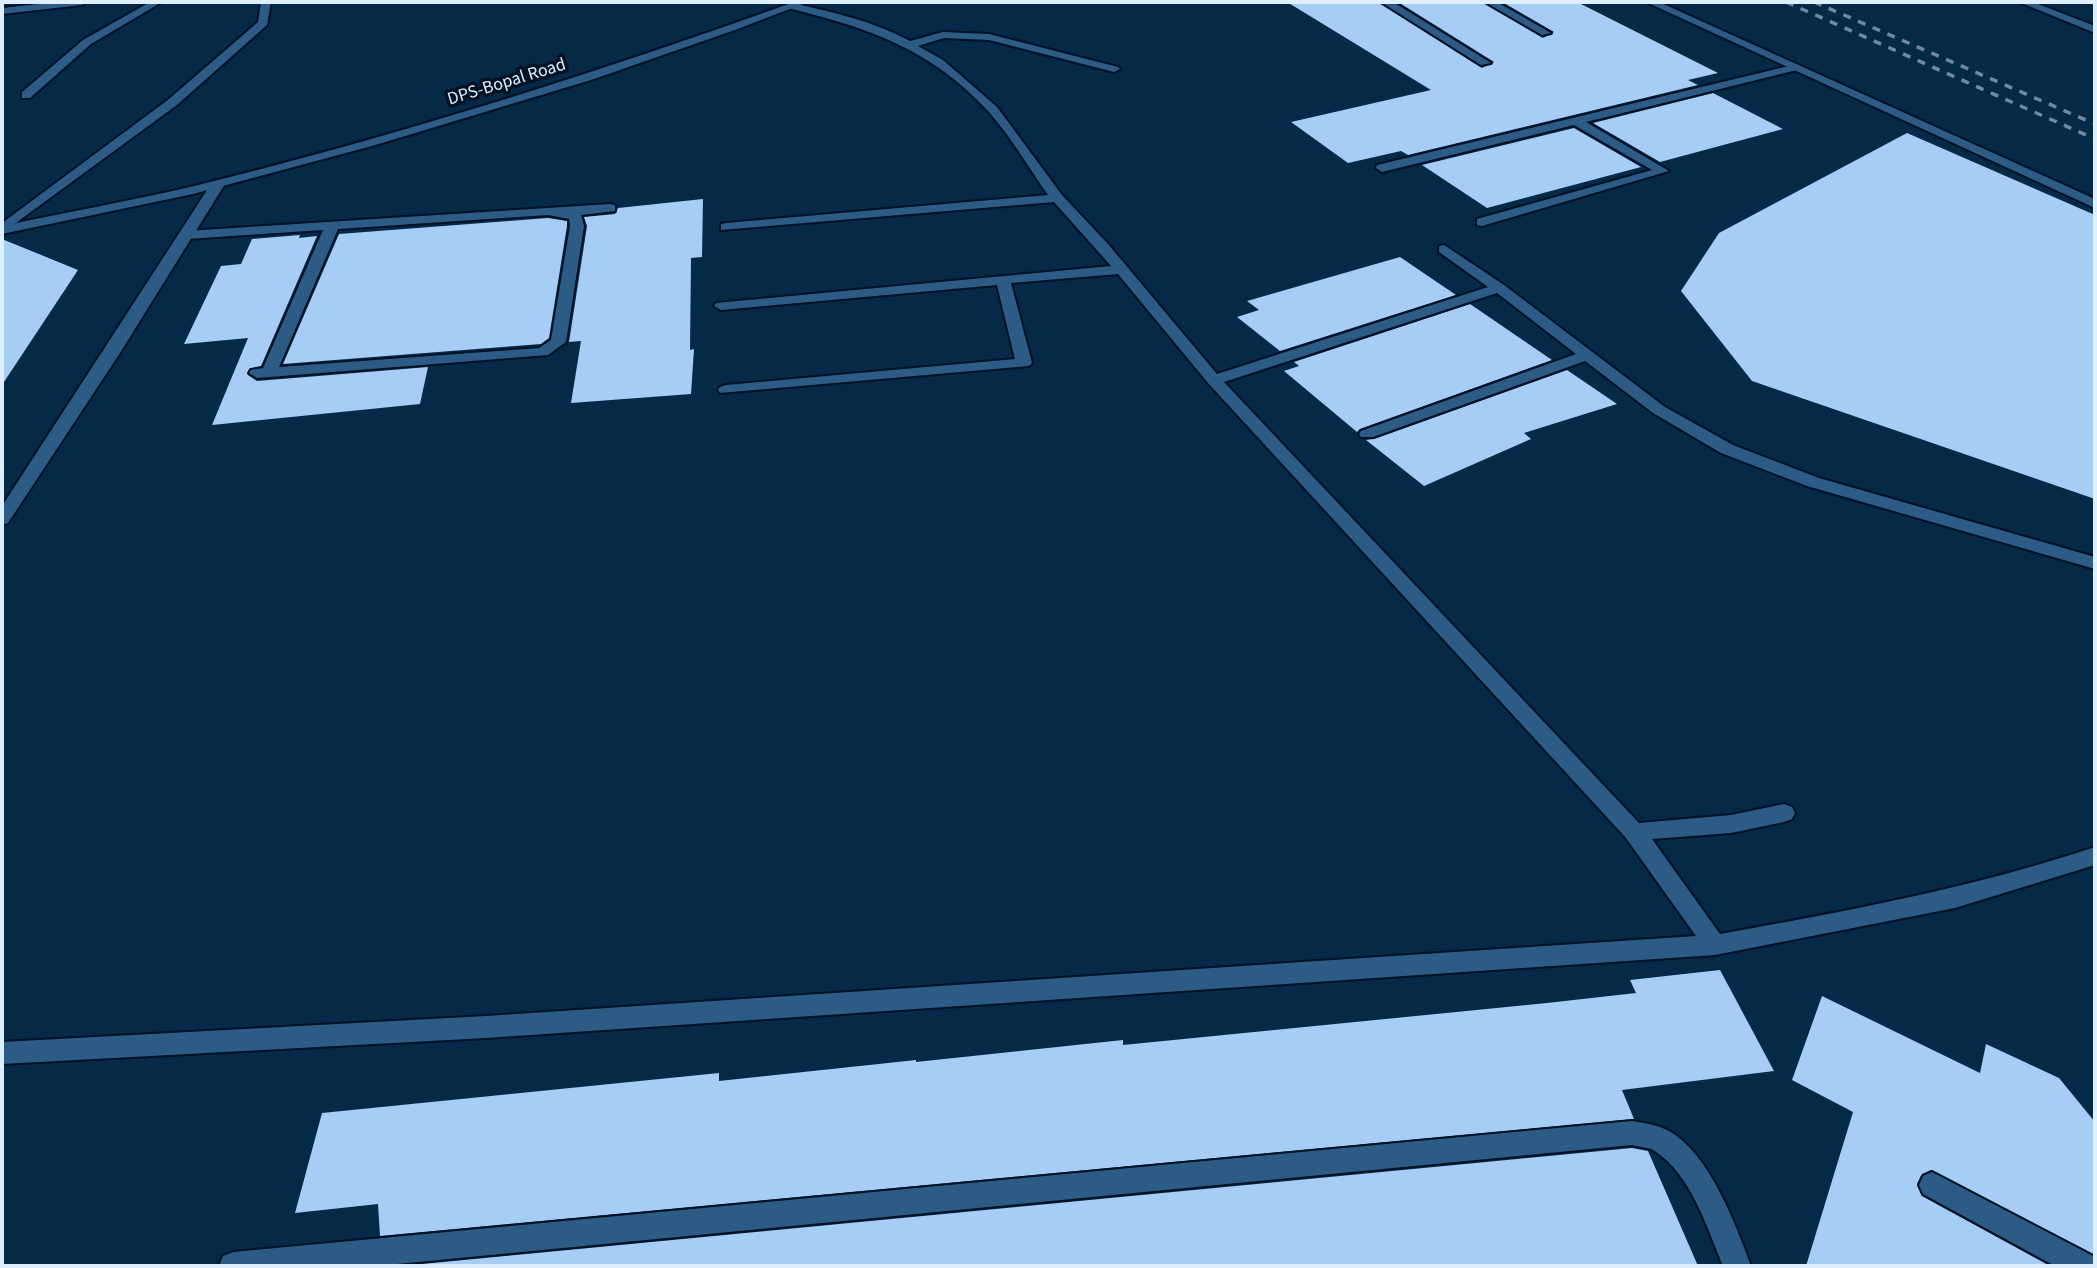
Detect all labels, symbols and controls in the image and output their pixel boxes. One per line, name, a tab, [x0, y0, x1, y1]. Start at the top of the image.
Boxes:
street label: DPS-Bopal Road	[445, 55, 569, 111]

